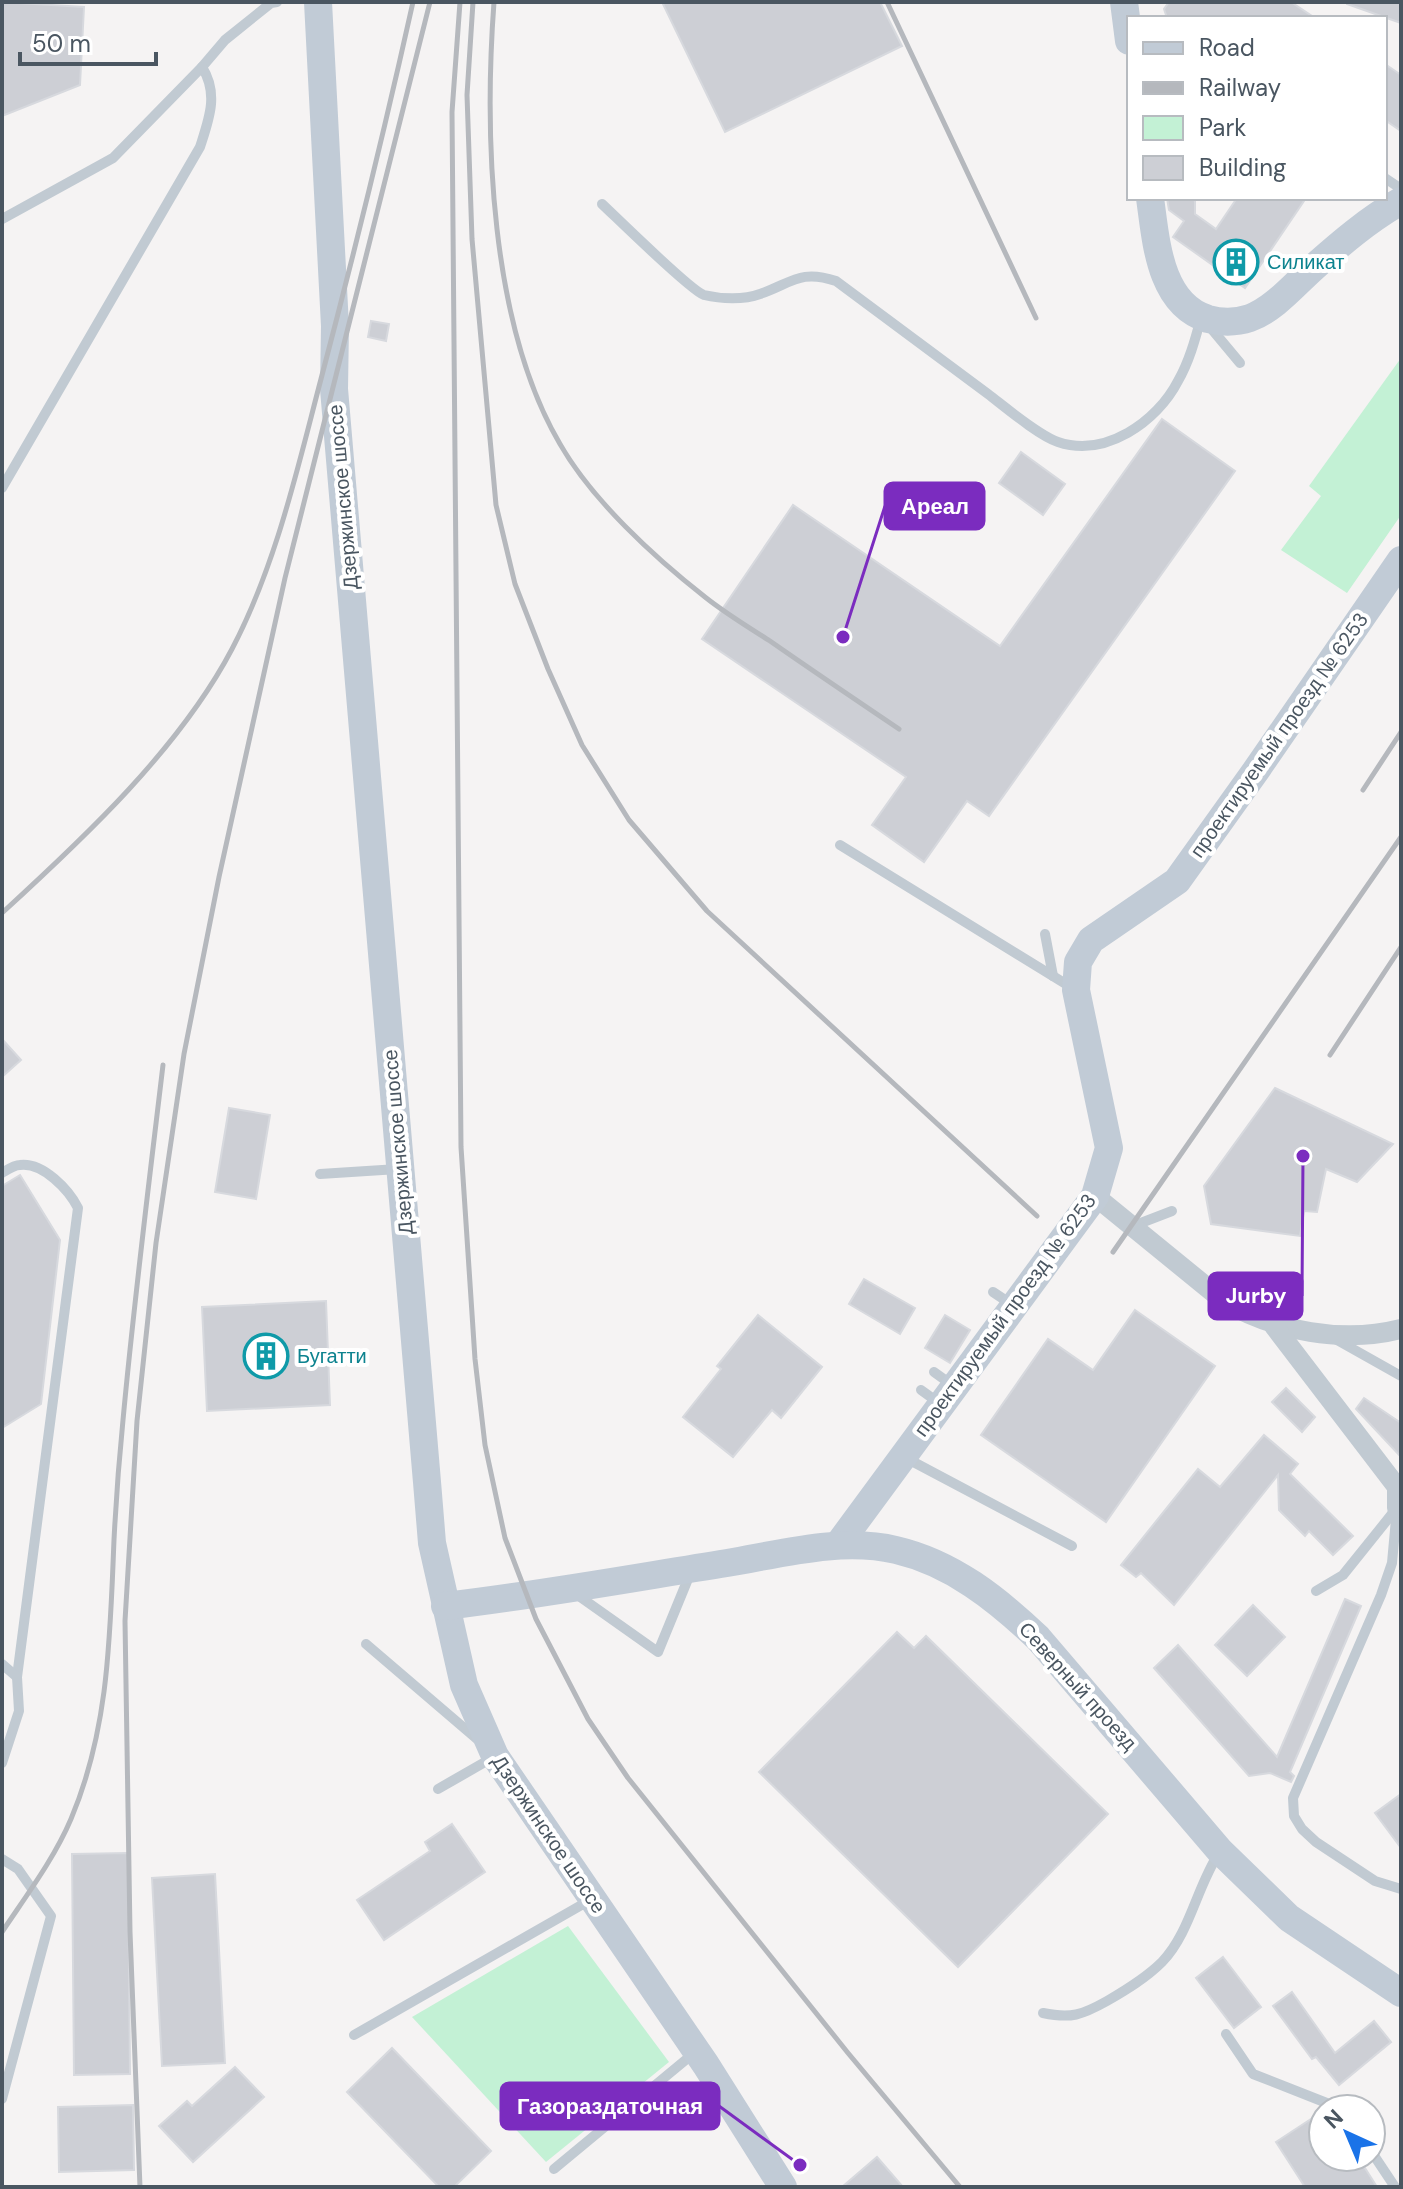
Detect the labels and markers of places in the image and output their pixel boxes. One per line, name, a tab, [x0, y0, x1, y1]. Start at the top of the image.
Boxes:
building icon: Силикат	[1212, 238, 1260, 286]
place label: Силикат	[1267, 249, 1345, 275]
callout: Ареал	[885, 483, 984, 529]
callout: Jurby	[1209, 1273, 1302, 1319]
building icon: Бугатти	[242, 1332, 290, 1380]
place label: Бугатти	[297, 1343, 367, 1369]
callout: Газораздаточная	[501, 2083, 719, 2129]

